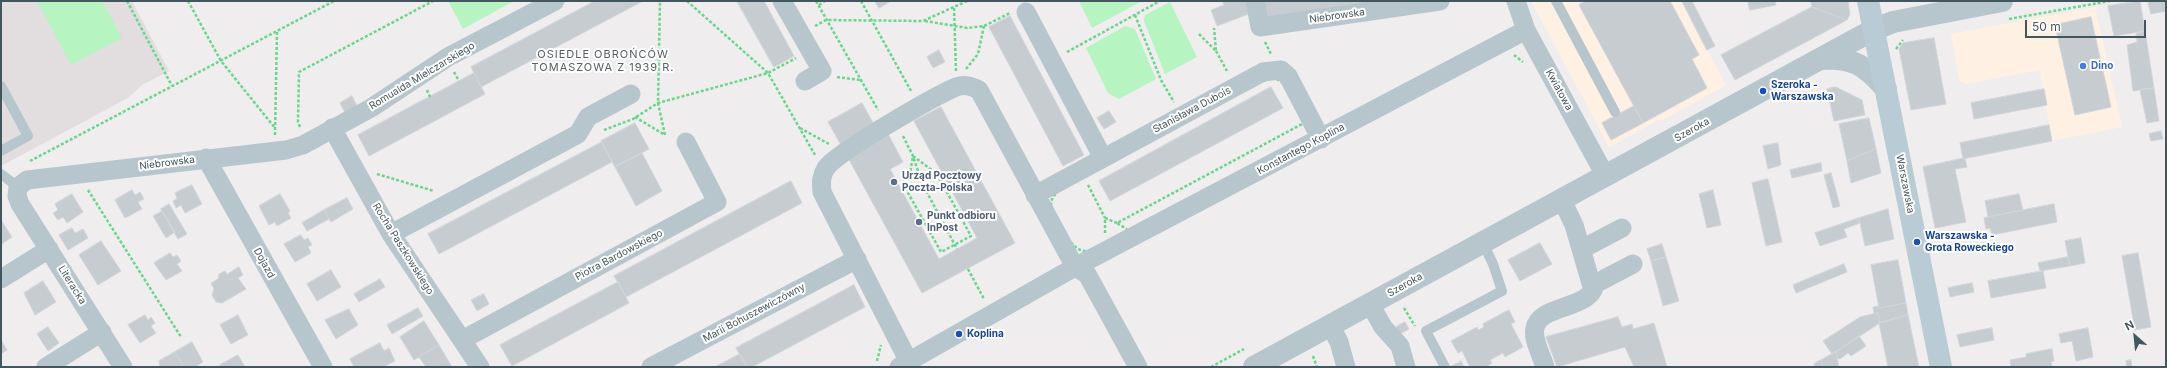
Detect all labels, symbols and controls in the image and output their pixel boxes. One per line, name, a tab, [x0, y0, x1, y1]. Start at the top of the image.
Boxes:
street label: Niebrowska	[1308, 6, 1366, 26]
scale bar	[2027, 12, 2148, 38]
text: 50 m	[2032, 19, 2061, 34]
street label: Romualda Mielczarskiego	[367, 40, 477, 112]
district label: OSIEDLE OBROŃCÓW TOMASZOWA Z 1939 R.	[532, 48, 674, 74]
place label: Dino	[2091, 60, 2113, 72]
marker: Dino	[2078, 61, 2088, 71]
street label: Kwiatowa	[1543, 67, 1575, 113]
place label: Szeroka - Warszawska	[1771, 79, 1834, 102]
street label: Stanisława Dubois	[1151, 84, 1233, 136]
marker: Szeroka - Warszawska	[1758, 86, 1768, 96]
street label: Szeroka	[1672, 115, 1712, 145]
street label: Konstantego Koplina	[1255, 121, 1347, 177]
street label: Niebrowska	[139, 154, 195, 172]
street label: Warszawska	[1893, 154, 1917, 214]
place label: Urząd Pocztowy Poczta-Polska	[902, 170, 982, 194]
marker: Urząd Pocztowy Poczta-Polska	[889, 177, 899, 187]
street label: Rocha Paszkowskiego	[370, 201, 436, 297]
place label: Punkt odbioru InPost	[927, 210, 996, 234]
marker: Punkt odbioru InPost	[914, 217, 924, 227]
street label: Piotra Bardowskiego	[573, 227, 665, 283]
place label: Warszawska - Grota Roweckiego	[1925, 230, 2014, 254]
marker: Warszawska - Grota Roweckiego	[1912, 237, 1922, 247]
street label: Dojazd	[251, 246, 277, 280]
street label: Literacka	[55, 263, 89, 307]
street label: Szeroka	[1385, 270, 1425, 300]
street label: Marii Bohuszewiczówny	[701, 281, 807, 345]
north arrow	[2115, 316, 2155, 356]
text: N	[2123, 317, 2136, 333]
place label: Koplina	[967, 328, 1004, 340]
marker: Koplina	[954, 329, 964, 339]

